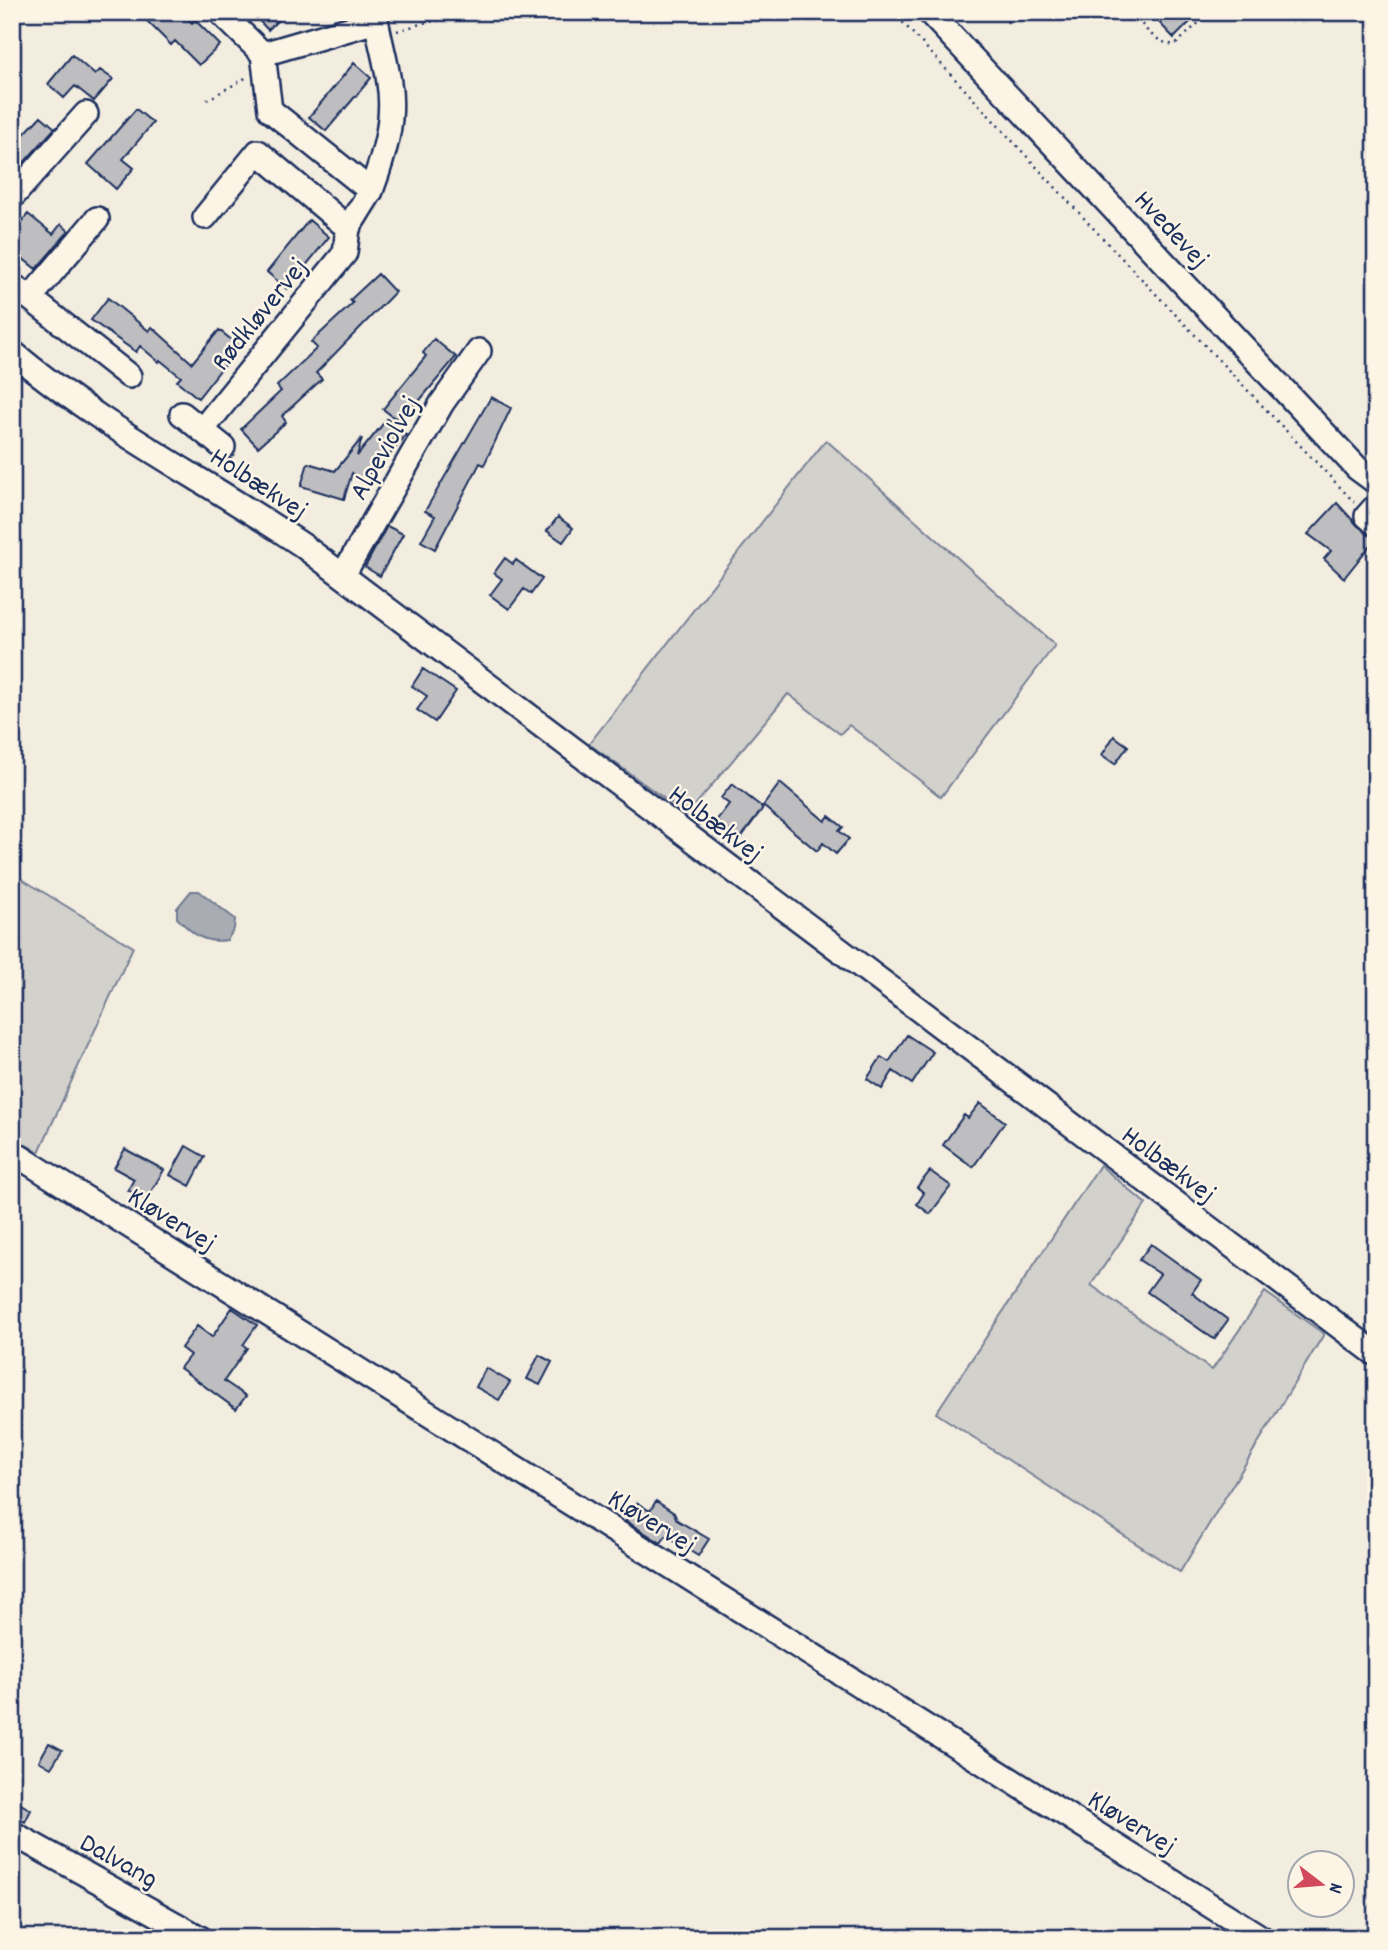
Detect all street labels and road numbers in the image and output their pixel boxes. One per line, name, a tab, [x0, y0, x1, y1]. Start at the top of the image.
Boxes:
street label: Hvedevej	[1122, 183, 1216, 280]
street label: Rødkløvervej	[204, 251, 320, 381]
street label: Alpeviolvej	[341, 390, 433, 509]
street label: Holbækvej	[200, 440, 314, 533]
street label: Holbækvej	[658, 777, 770, 875]
street label: Holbækvej	[1111, 1118, 1223, 1216]
street label: Kløvervej	[118, 1179, 222, 1265]
street label: Kløvervej	[598, 1481, 702, 1567]
street label: Kløvervej	[1078, 1782, 1182, 1868]
street label: Dalvang	[71, 1825, 164, 1901]

